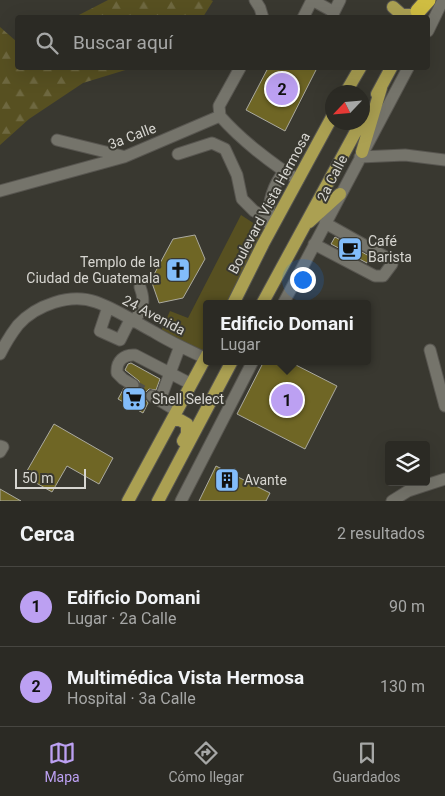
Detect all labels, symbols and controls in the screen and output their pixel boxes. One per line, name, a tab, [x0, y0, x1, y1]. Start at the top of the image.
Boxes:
search box	[15, 15, 430, 70]
icon: search	[33, 29, 61, 57]
text: Buscar aquí	[73, 31, 173, 54]
pin: 2	[266, 70, 298, 108]
north arrow	[325, 85, 370, 130]
street label: 3a Calle	[106, 120, 158, 152]
street label: Boulevard Vista Hermosa	[225, 130, 313, 276]
street label: 2a Calle	[314, 152, 350, 204]
place label: Café Barista	[368, 233, 412, 265]
cafe icon: Café Barista	[337, 236, 363, 262]
place label: Templo de la Ciudad de Guatemala	[26, 254, 160, 286]
church icon: Templo de la Ciudad de Guatemala	[165, 257, 191, 283]
your location	[290, 267, 316, 293]
street label: 24 Avenida	[120, 292, 188, 338]
popup	[203, 300, 371, 365]
text: Edificio Domani	[220, 312, 354, 335]
text: Lugar	[220, 335, 260, 354]
pin: 1	[271, 381, 303, 419]
supermarket icon: Shell Select	[121, 386, 147, 412]
place label: Shell Select	[152, 391, 225, 407]
map controls	[385, 441, 430, 486]
button: layers	[385, 441, 430, 486]
scale bar	[15, 466, 86, 489]
building icon: Avante	[214, 467, 240, 493]
text: 50 m	[22, 470, 54, 486]
place label: Avante	[244, 472, 287, 488]
text: Cerca	[20, 522, 75, 546]
text: 2 resultados	[337, 524, 425, 543]
text: Edificio Domani	[67, 586, 201, 609]
text: 1	[31, 597, 41, 616]
text: 90 m	[389, 597, 425, 616]
text: Lugar · 2a Calle	[67, 609, 176, 628]
text: Multimédica Vista Hermosa	[67, 666, 304, 689]
text: 2	[31, 677, 41, 696]
text: 130 m	[380, 677, 425, 696]
text: Hospital · 3a Calle	[67, 689, 196, 708]
tab: Mapa	[44, 739, 80, 785]
tab: Cómo llegar	[168, 739, 244, 785]
tab: Guardados	[333, 739, 401, 785]

